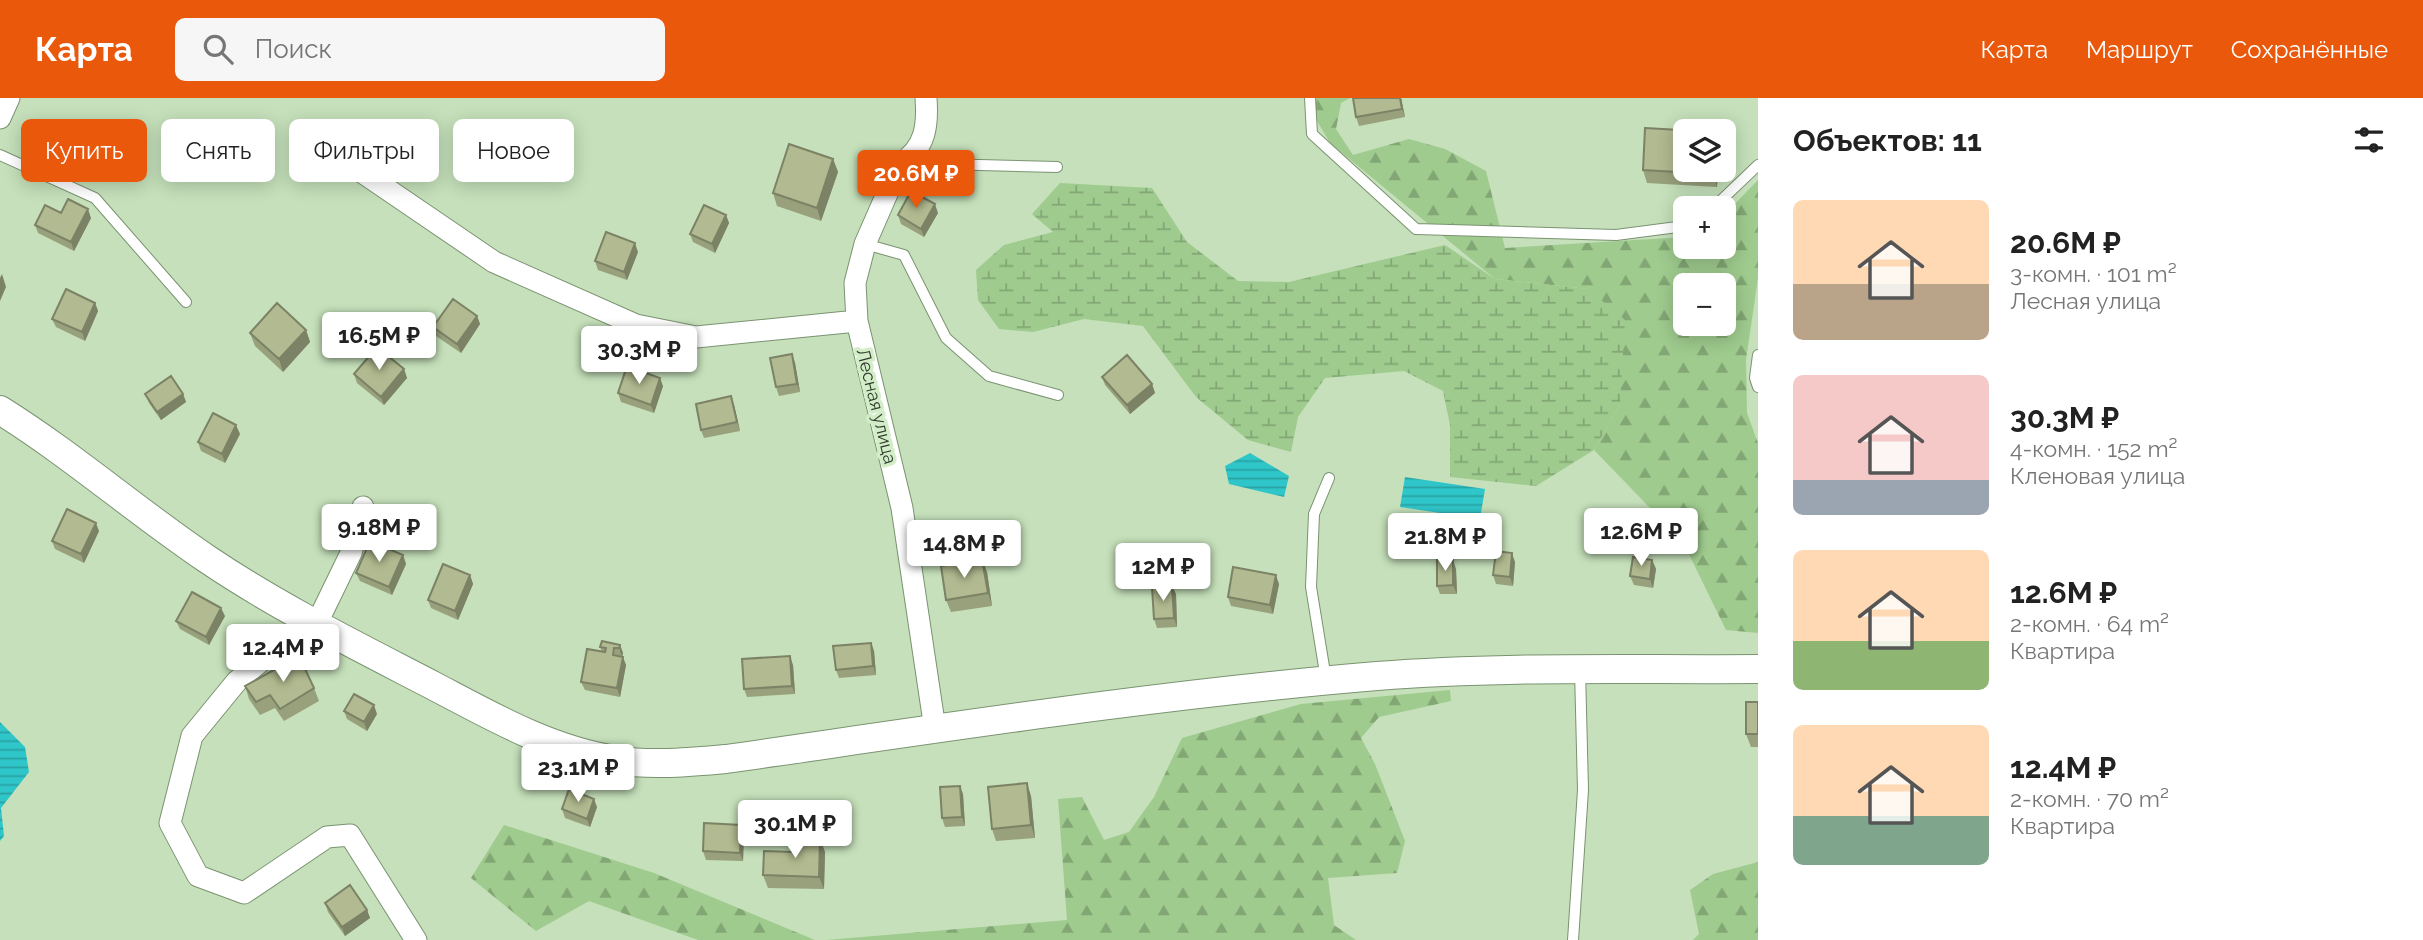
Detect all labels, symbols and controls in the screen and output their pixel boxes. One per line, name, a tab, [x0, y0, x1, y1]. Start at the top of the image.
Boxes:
search box	[175, 18, 665, 81]
text: Карта	[35, 30, 133, 69]
icon: search	[199, 30, 237, 68]
text: Поиск	[255, 34, 332, 64]
text: Карта	[1980, 35, 2048, 64]
text: Маршрут	[2086, 35, 2193, 64]
text: Сохранённые	[2231, 35, 2388, 64]
chip: Купить	[21, 119, 147, 182]
chip: Снять	[161, 119, 275, 182]
chip: Фильтры	[289, 119, 439, 182]
chip: Новое	[453, 119, 574, 182]
map controls	[1673, 119, 1736, 336]
button: layers	[1673, 119, 1736, 182]
icon: filters	[2350, 121, 2388, 159]
text: Объектов: 11	[1793, 123, 1982, 158]
pin: 20.6M ₽	[851, 150, 981, 210]
text: 20.6M ₽	[873, 159, 959, 186]
button: +	[1673, 196, 1736, 259]
text: 20.6M ₽	[2010, 225, 2121, 260]
icon: home	[1849, 228, 1933, 312]
text: 3-комн. · 101 m²	[2010, 260, 2177, 287]
button: −	[1673, 273, 1736, 336]
text: Лесная улица	[2010, 287, 2161, 314]
pin: 16.5M ₽	[314, 313, 444, 372]
text: 16.5M ₽	[338, 321, 420, 348]
pin: 30.3M ₽	[574, 327, 704, 386]
text: 30.3M ₽	[597, 335, 681, 362]
street label: Лесная улица	[853, 346, 901, 466]
text: 30.3M ₽	[2010, 400, 2119, 435]
icon: home	[1849, 403, 1933, 487]
text: 4-комн. · 152 m²	[2010, 435, 2177, 462]
text: Кленовая улица	[2010, 462, 2185, 489]
pin: 9.18M ₽	[314, 504, 444, 564]
pin: 12.6M ₽	[1576, 508, 1706, 568]
text: 9.18M ₽	[338, 513, 420, 540]
pin: 21.8M ₽	[1380, 514, 1510, 573]
text: 12.6M ₽	[1600, 517, 1682, 544]
pin: 14.8M ₽	[899, 520, 1029, 580]
text: 21.8M ₽	[1404, 522, 1486, 549]
text: 14.8M ₽	[923, 529, 1005, 556]
pin: 12M ₽	[1114, 544, 1212, 603]
text: 12M ₽	[1131, 552, 1195, 579]
text: 12.6M ₽	[2010, 575, 2117, 610]
icon: home	[1849, 578, 1933, 662]
text: 2-комн. · 64 m²	[2010, 610, 2169, 637]
pin: 12.4M ₽	[218, 624, 348, 684]
text: 12.4M ₽	[242, 633, 324, 660]
text: Квартира	[2010, 637, 2115, 664]
pin: 23.1M ₽	[513, 744, 643, 804]
text: 12.4M ₽	[2010, 750, 2116, 785]
text: 23.1M ₽	[537, 753, 619, 780]
icon: home	[1849, 753, 1933, 837]
text: 2-комн. · 70 m²	[2010, 785, 2169, 812]
pin: 30.1M ₽	[730, 800, 860, 860]
text: 30.1M ₽	[754, 809, 836, 836]
text: Квартира	[2010, 812, 2115, 839]

